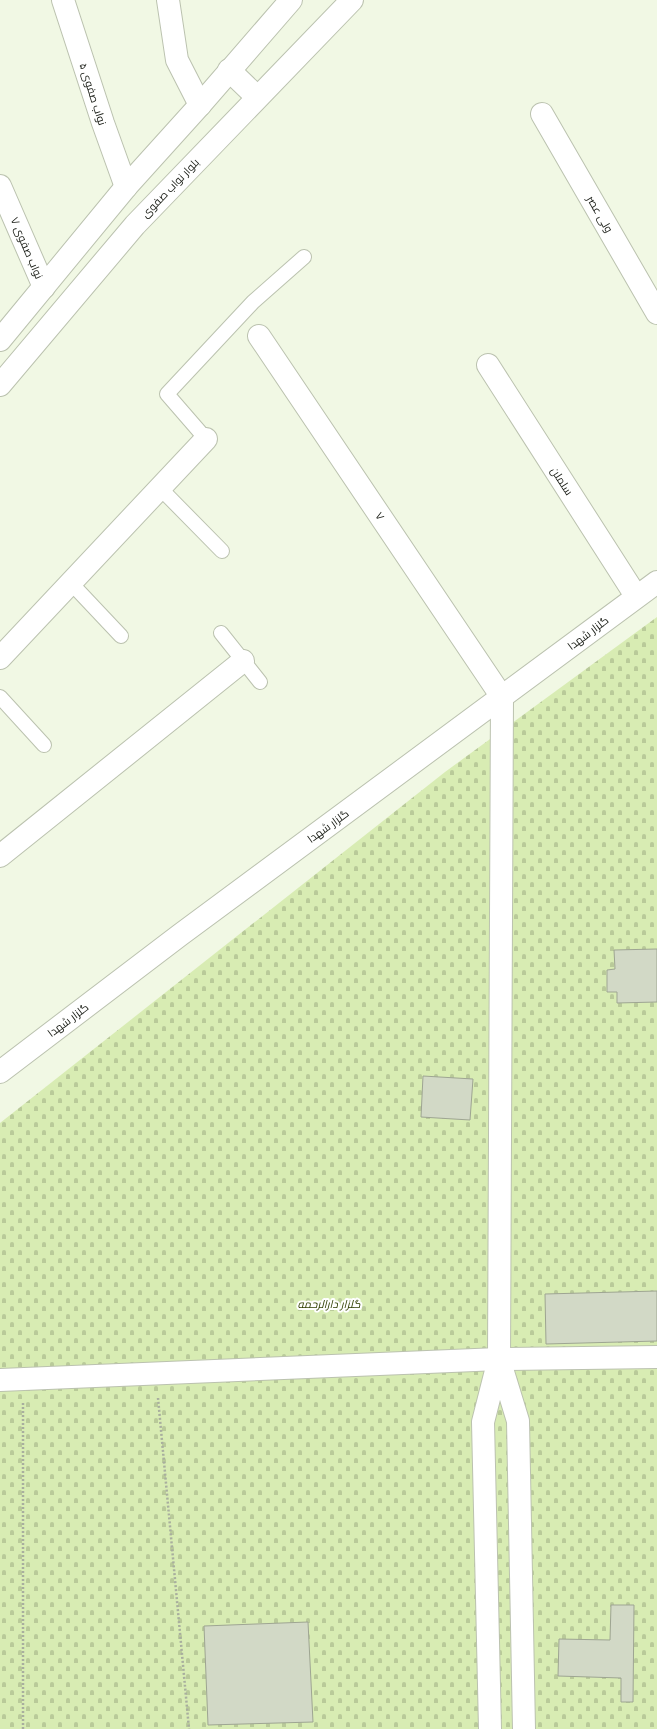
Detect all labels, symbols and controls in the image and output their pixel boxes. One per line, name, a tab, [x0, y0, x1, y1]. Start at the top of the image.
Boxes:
street label: نواب صفوی ۵	[76, 61, 109, 127]
street label: بلوار نواب صفوی	[139, 156, 202, 221]
street label: ولی عصر	[583, 193, 615, 235]
street label: نواب صفوی ۷	[8, 215, 45, 281]
street label: سلملن	[548, 465, 575, 498]
street label: ۷	[372, 510, 387, 523]
street label: گلزار شهدا	[565, 614, 611, 653]
street label: گلزار شهدا	[305, 807, 352, 846]
street label: گلزار شهدا	[45, 1001, 91, 1040]
park label: گلزار دارالرحمه	[297, 1298, 361, 1311]

